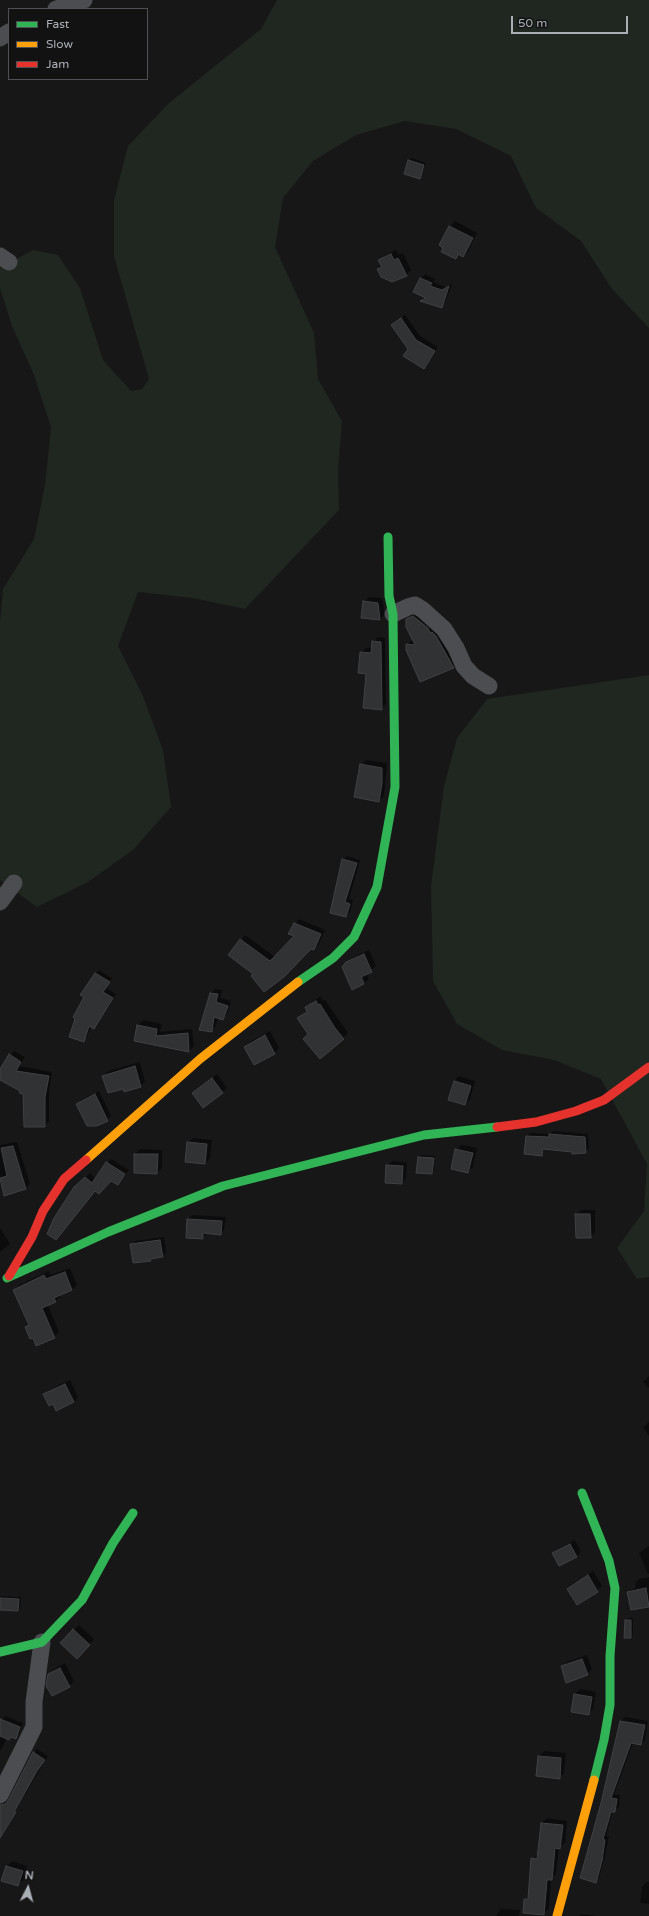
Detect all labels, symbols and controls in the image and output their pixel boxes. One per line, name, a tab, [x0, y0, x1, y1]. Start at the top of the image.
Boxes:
legend	[8, 8, 148, 80]
scale bar	[513, 8, 630, 34]
text: 50 m	[518, 16, 547, 30]
text: Fast	[46, 17, 69, 31]
text: Slow	[46, 37, 73, 51]
text: Jam	[46, 57, 69, 71]
north arrow	[8, 1868, 48, 1908]
text: N	[24, 1869, 34, 1882]

